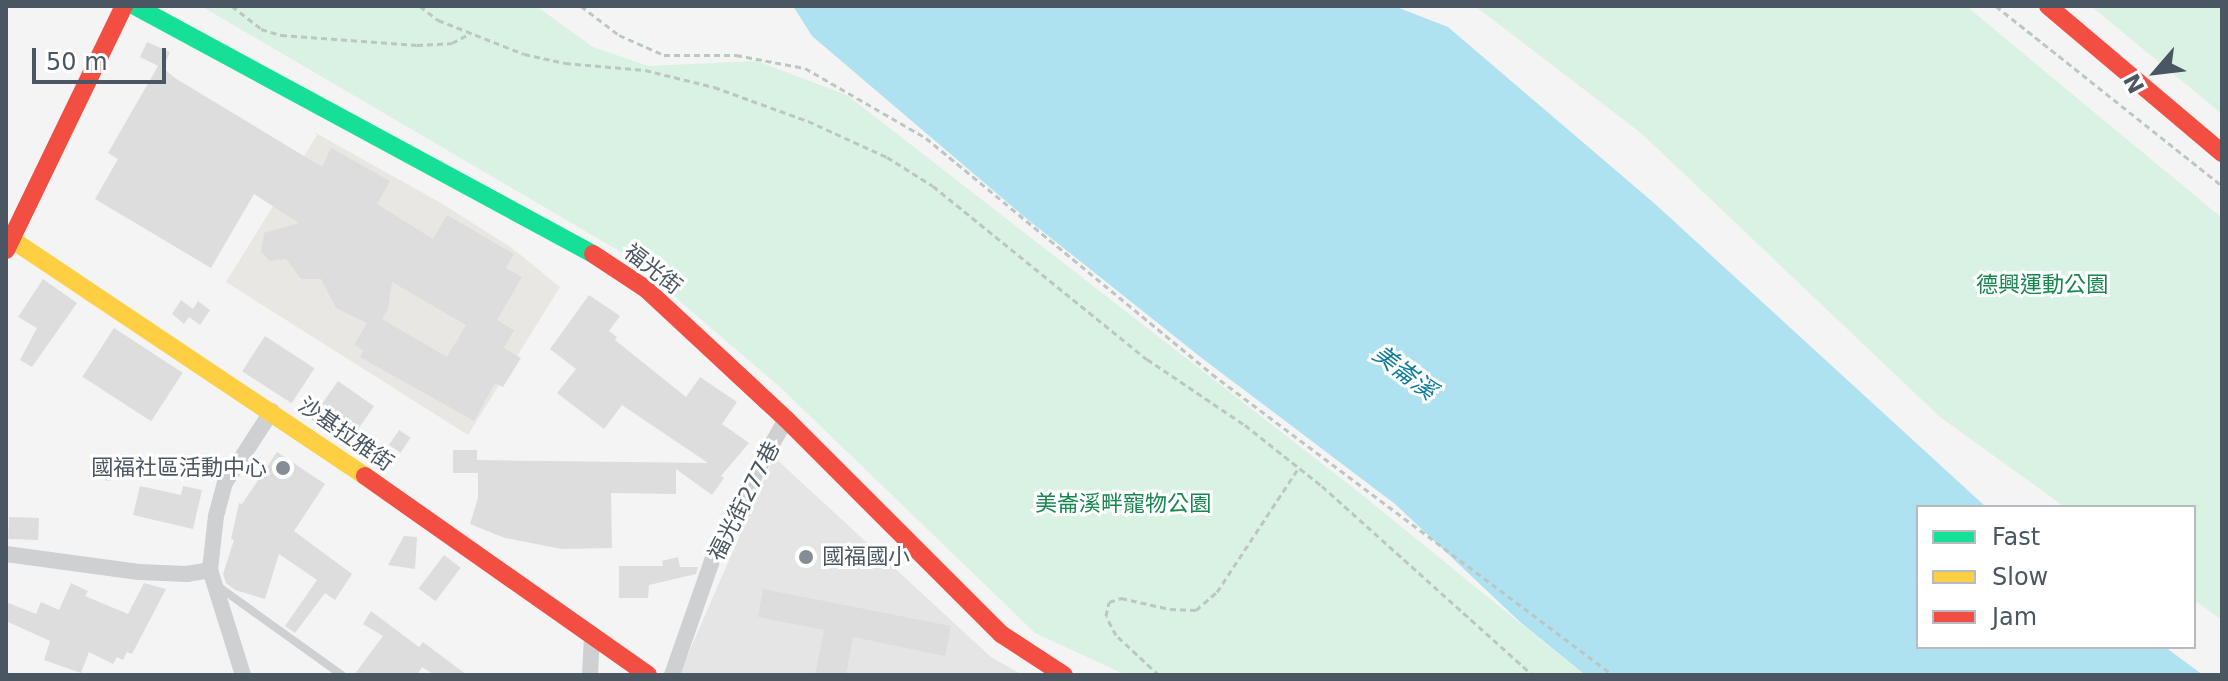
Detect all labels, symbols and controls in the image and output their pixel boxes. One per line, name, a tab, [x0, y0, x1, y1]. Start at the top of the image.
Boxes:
scale bar	[36, 32, 170, 82]
north arrow	[2116, 32, 2196, 112]
text: 50 m	[46, 48, 108, 76]
text: N	[2119, 70, 2150, 98]
street label: 福光街	[619, 238, 687, 300]
park label: 德興運動公園	[1976, 272, 2108, 298]
water label: 美崙溪	[1367, 340, 1441, 406]
street label: 沙基拉雅街	[293, 392, 399, 476]
street label: 福光街277巷	[703, 437, 785, 565]
place label: 國福社區活動中心	[91, 455, 267, 481]
marker: 國福社區活動中心	[274, 459, 292, 477]
park label: 美崙溪畔寵物公園	[1035, 491, 1211, 517]
legend	[1916, 505, 2196, 649]
text: Fast	[1992, 523, 2040, 551]
place label: 國福國小	[822, 544, 910, 570]
marker: 國福國小	[797, 548, 815, 566]
text: Slow	[1992, 563, 2048, 591]
text: Jam	[1992, 603, 2037, 631]

